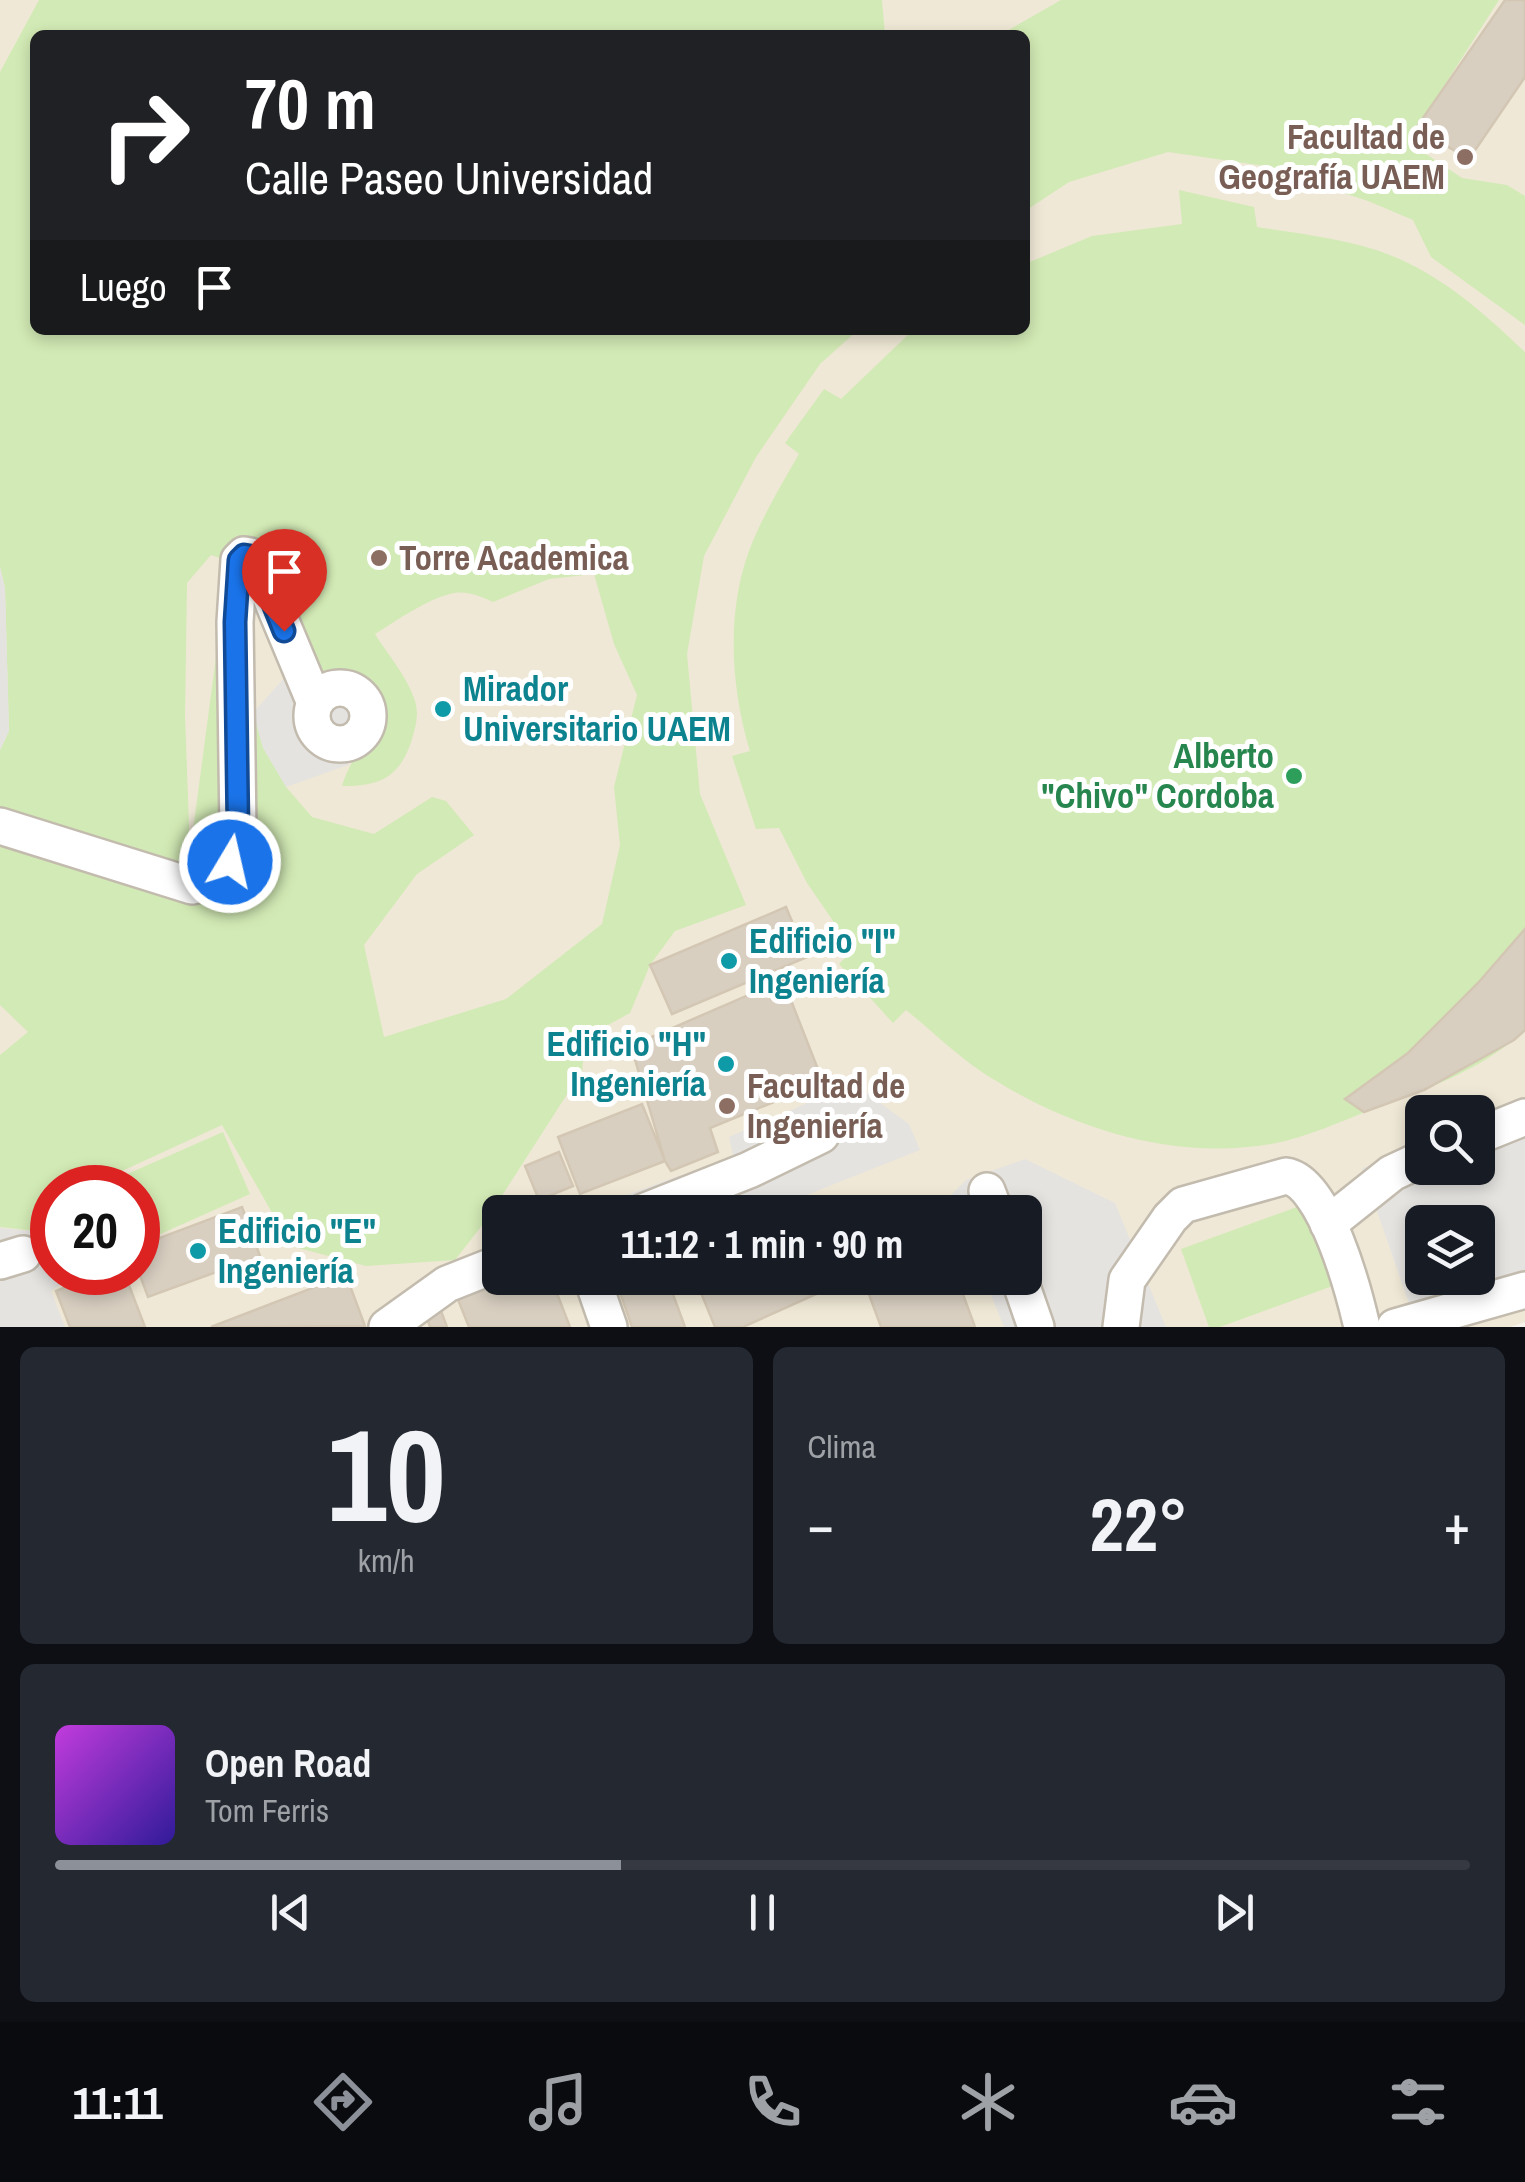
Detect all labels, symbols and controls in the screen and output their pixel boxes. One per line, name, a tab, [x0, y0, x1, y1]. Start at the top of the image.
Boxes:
text: 70 m	[245, 57, 376, 151]
icon: right	[80, 70, 210, 200]
place label: Facultad de Geografía UAEM	[1219, 113, 1445, 200]
marker: Facultad de Geografía UAEM	[1454, 146, 1476, 168]
text: Calle Paseo Universidad	[245, 147, 653, 208]
icon: arrive	[187, 260, 242, 315]
text: Luego	[80, 262, 167, 313]
pin	[242, 529, 327, 632]
place label: Torre Academica	[399, 534, 629, 581]
icon: arrive	[257, 544, 312, 599]
marker: Torre Academica	[368, 547, 390, 569]
place label: Mirador Universitario UAEM	[463, 665, 731, 752]
marker: Mirador Universitario UAEM	[432, 698, 454, 720]
place label: Alberto "Chivo" Cordoba	[1041, 732, 1274, 819]
marker: Alberto "Chivo" Cordoba	[1283, 765, 1305, 787]
position arrow	[178, 810, 282, 914]
place label: Edificio "I" Ingeniería	[749, 917, 896, 1004]
marker: Edificio "I" Ingeniería	[718, 950, 740, 972]
place label: Edificio "H" Ingeniería	[546, 1020, 706, 1107]
marker: Edificio "H" Ingeniería	[715, 1053, 737, 1075]
place label: Facultad de Ingeniería	[747, 1062, 905, 1149]
marker: Facultad de Ingeniería	[716, 1095, 738, 1117]
map controls	[1405, 1095, 1495, 1295]
button: search	[1405, 1095, 1495, 1185]
speed limit sign: 20	[30, 1165, 160, 1295]
button: layers	[1405, 1205, 1495, 1295]
place label: Edificio "E" Ingeniería	[218, 1207, 376, 1294]
text: 11:12 · 1 min · 90 m	[621, 1219, 903, 1270]
marker: Edificio "E" Ingeniería	[187, 1240, 209, 1262]
text: 10	[327, 1386, 446, 1562]
text: Clima	[808, 1425, 876, 1468]
text: 22°	[1090, 1473, 1188, 1574]
text: −	[808, 1487, 834, 1561]
text: +	[1444, 1487, 1470, 1561]
text: km/h	[358, 1539, 415, 1582]
text: Open Road	[205, 1738, 371, 1789]
text: Tom Ferris	[205, 1789, 329, 1832]
icon: previous	[263, 1885, 318, 1940]
icon: pause	[735, 1885, 790, 1940]
icon: next	[1207, 1885, 1262, 1940]
icon: directions	[308, 2067, 378, 2137]
icon: music	[523, 2067, 593, 2137]
icon: phone	[738, 2067, 808, 2137]
icon: climate	[953, 2067, 1023, 2137]
icon: car	[1168, 2067, 1238, 2137]
icon: filters	[1383, 2067, 1453, 2137]
text: 11:11	[72, 2072, 163, 2133]

